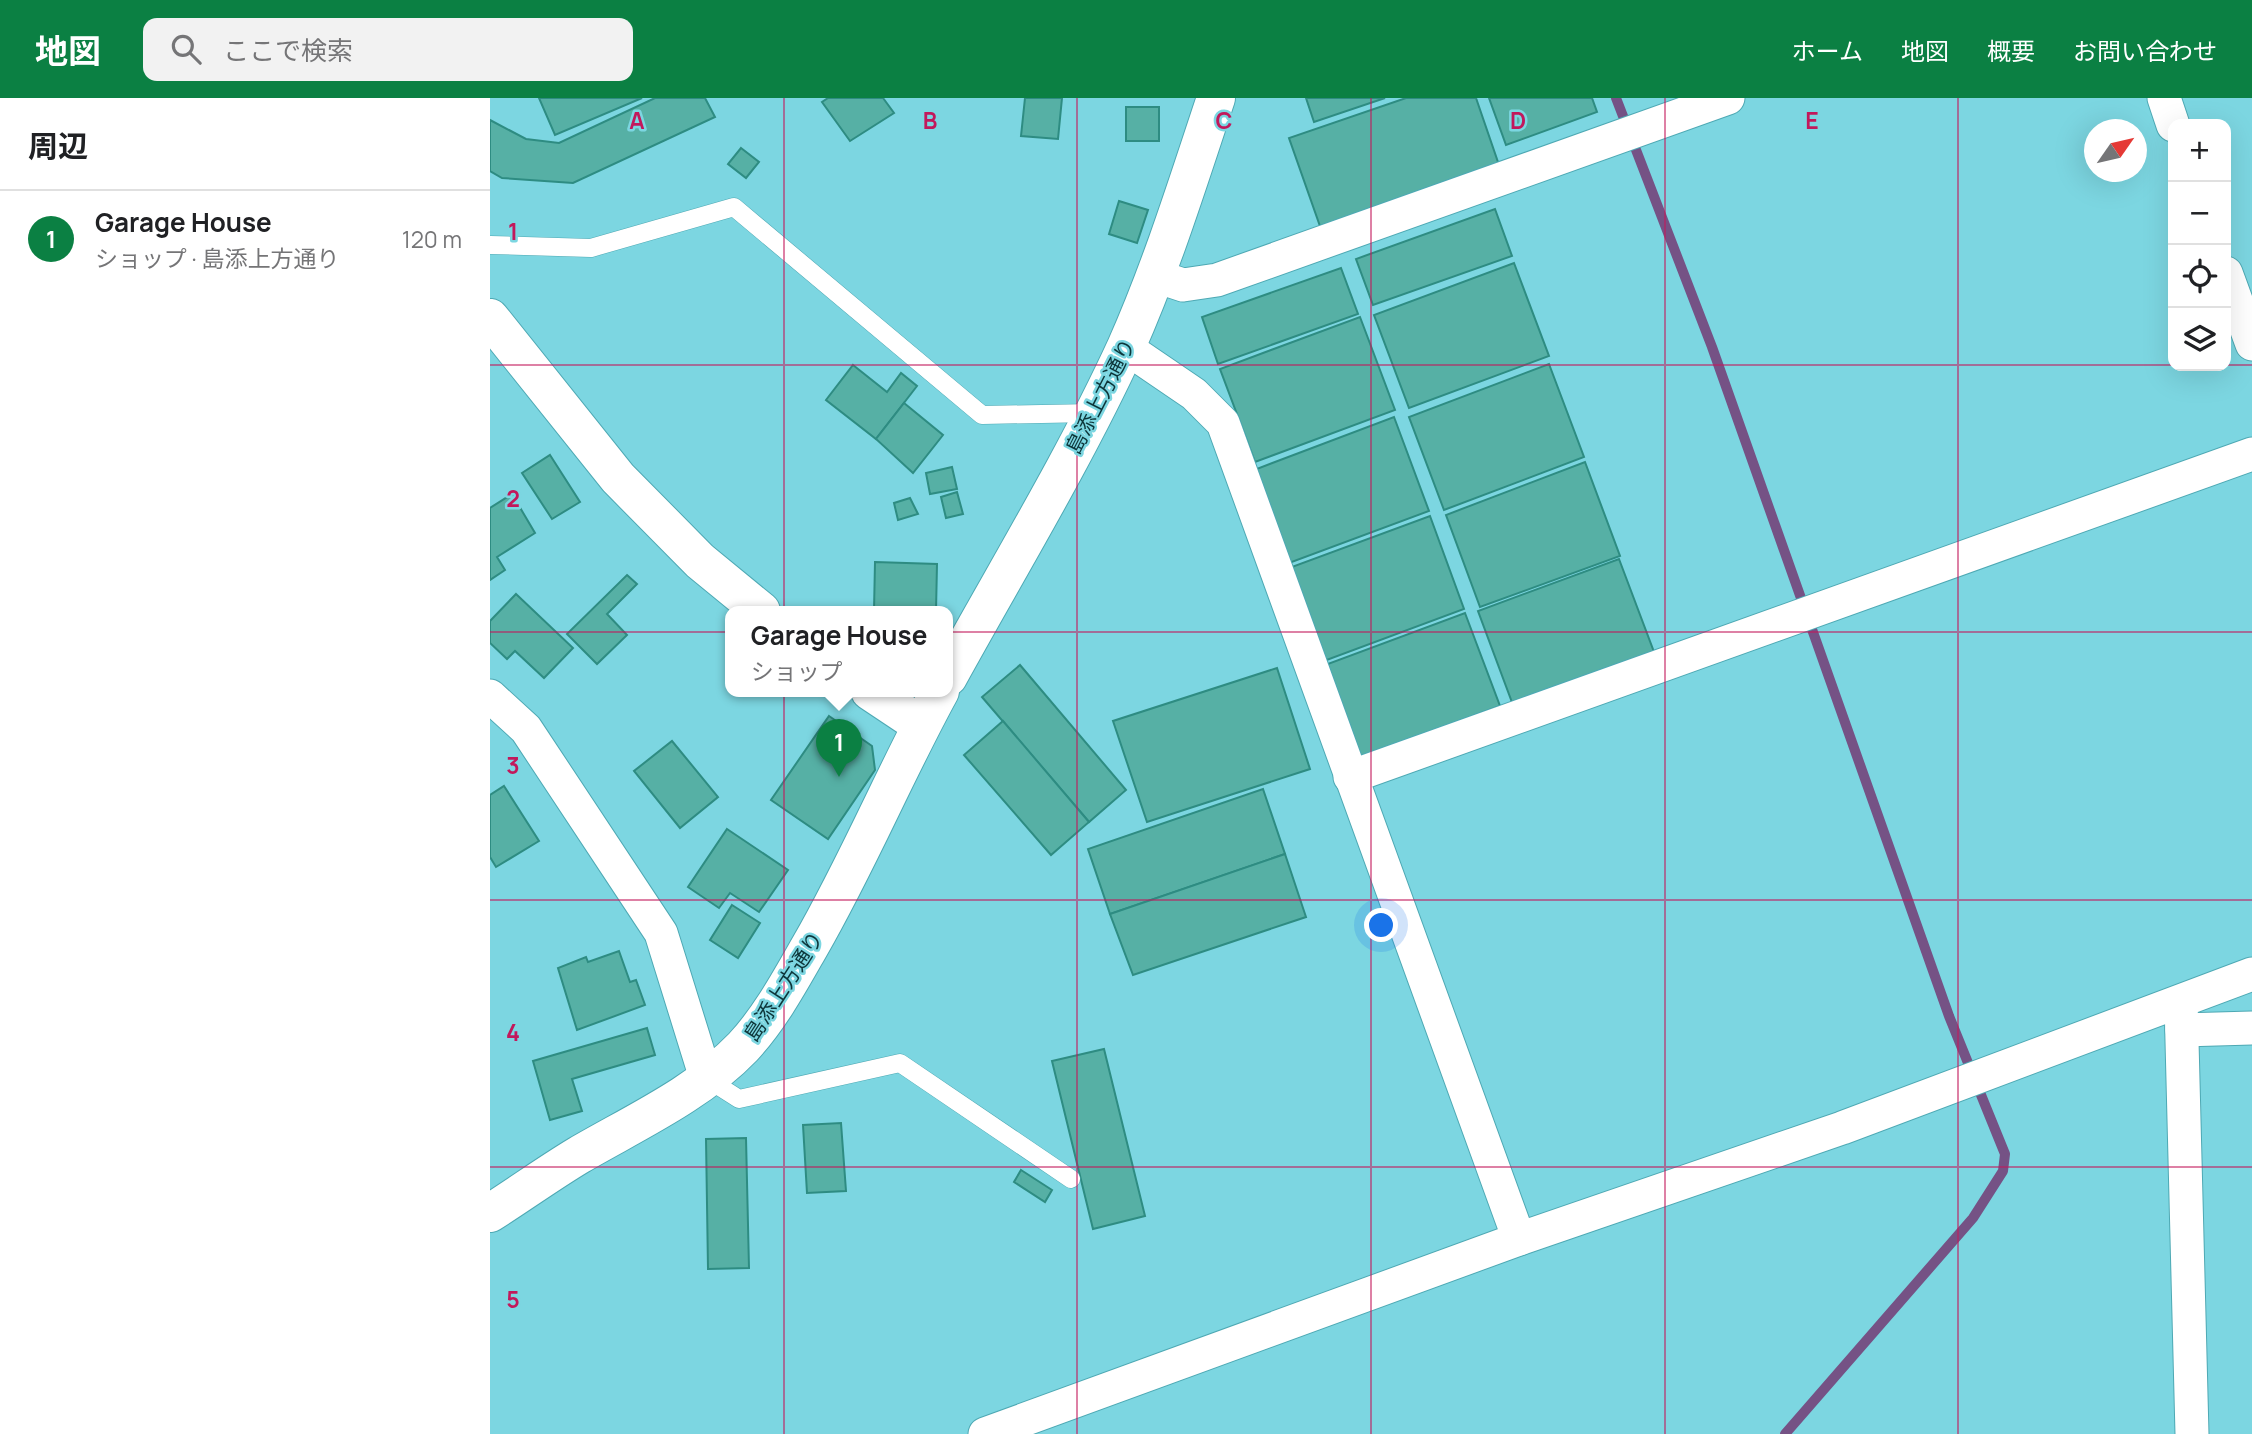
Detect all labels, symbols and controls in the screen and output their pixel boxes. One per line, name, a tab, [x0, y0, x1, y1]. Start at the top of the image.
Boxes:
search box	[143, 18, 633, 81]
text: 地図	[35, 28, 101, 73]
icon: search	[167, 30, 205, 68]
text: ここで検索	[223, 32, 353, 68]
text: ホーム	[1792, 34, 1863, 67]
text: 地図	[1901, 34, 1949, 67]
text: 概要	[1987, 34, 2035, 67]
text: お問い合わせ	[2073, 34, 2217, 67]
text: A	[629, 104, 645, 136]
text: B	[923, 104, 937, 136]
text: C	[1216, 104, 1233, 136]
text: D	[1510, 104, 1526, 136]
text: E	[1805, 104, 1819, 136]
north arrow	[2084, 119, 2147, 182]
map controls	[2168, 119, 2231, 371]
button: +	[2168, 119, 2231, 182]
text: 周辺	[28, 125, 88, 166]
button: −	[2168, 182, 2231, 245]
text: Garage House	[95, 204, 272, 240]
text: 1	[508, 215, 518, 247]
text: 1	[46, 223, 56, 255]
text: 120 m	[402, 223, 462, 255]
text: ショップ · 島添上方通り	[95, 242, 339, 274]
button: locate	[2168, 245, 2231, 308]
button: layers	[2168, 308, 2231, 371]
street label: 島添上方通り	[1059, 334, 1141, 458]
text: 2	[506, 482, 520, 514]
popup	[725, 606, 953, 697]
text: Garage House	[751, 617, 927, 653]
text: ショップ	[751, 655, 843, 687]
pin: 1	[816, 719, 862, 777]
text: 3	[506, 749, 520, 781]
your location	[1364, 908, 1398, 942]
street label: 島添上方通り	[737, 926, 829, 1046]
text: 4	[506, 1016, 520, 1048]
text: 5	[506, 1283, 520, 1315]

